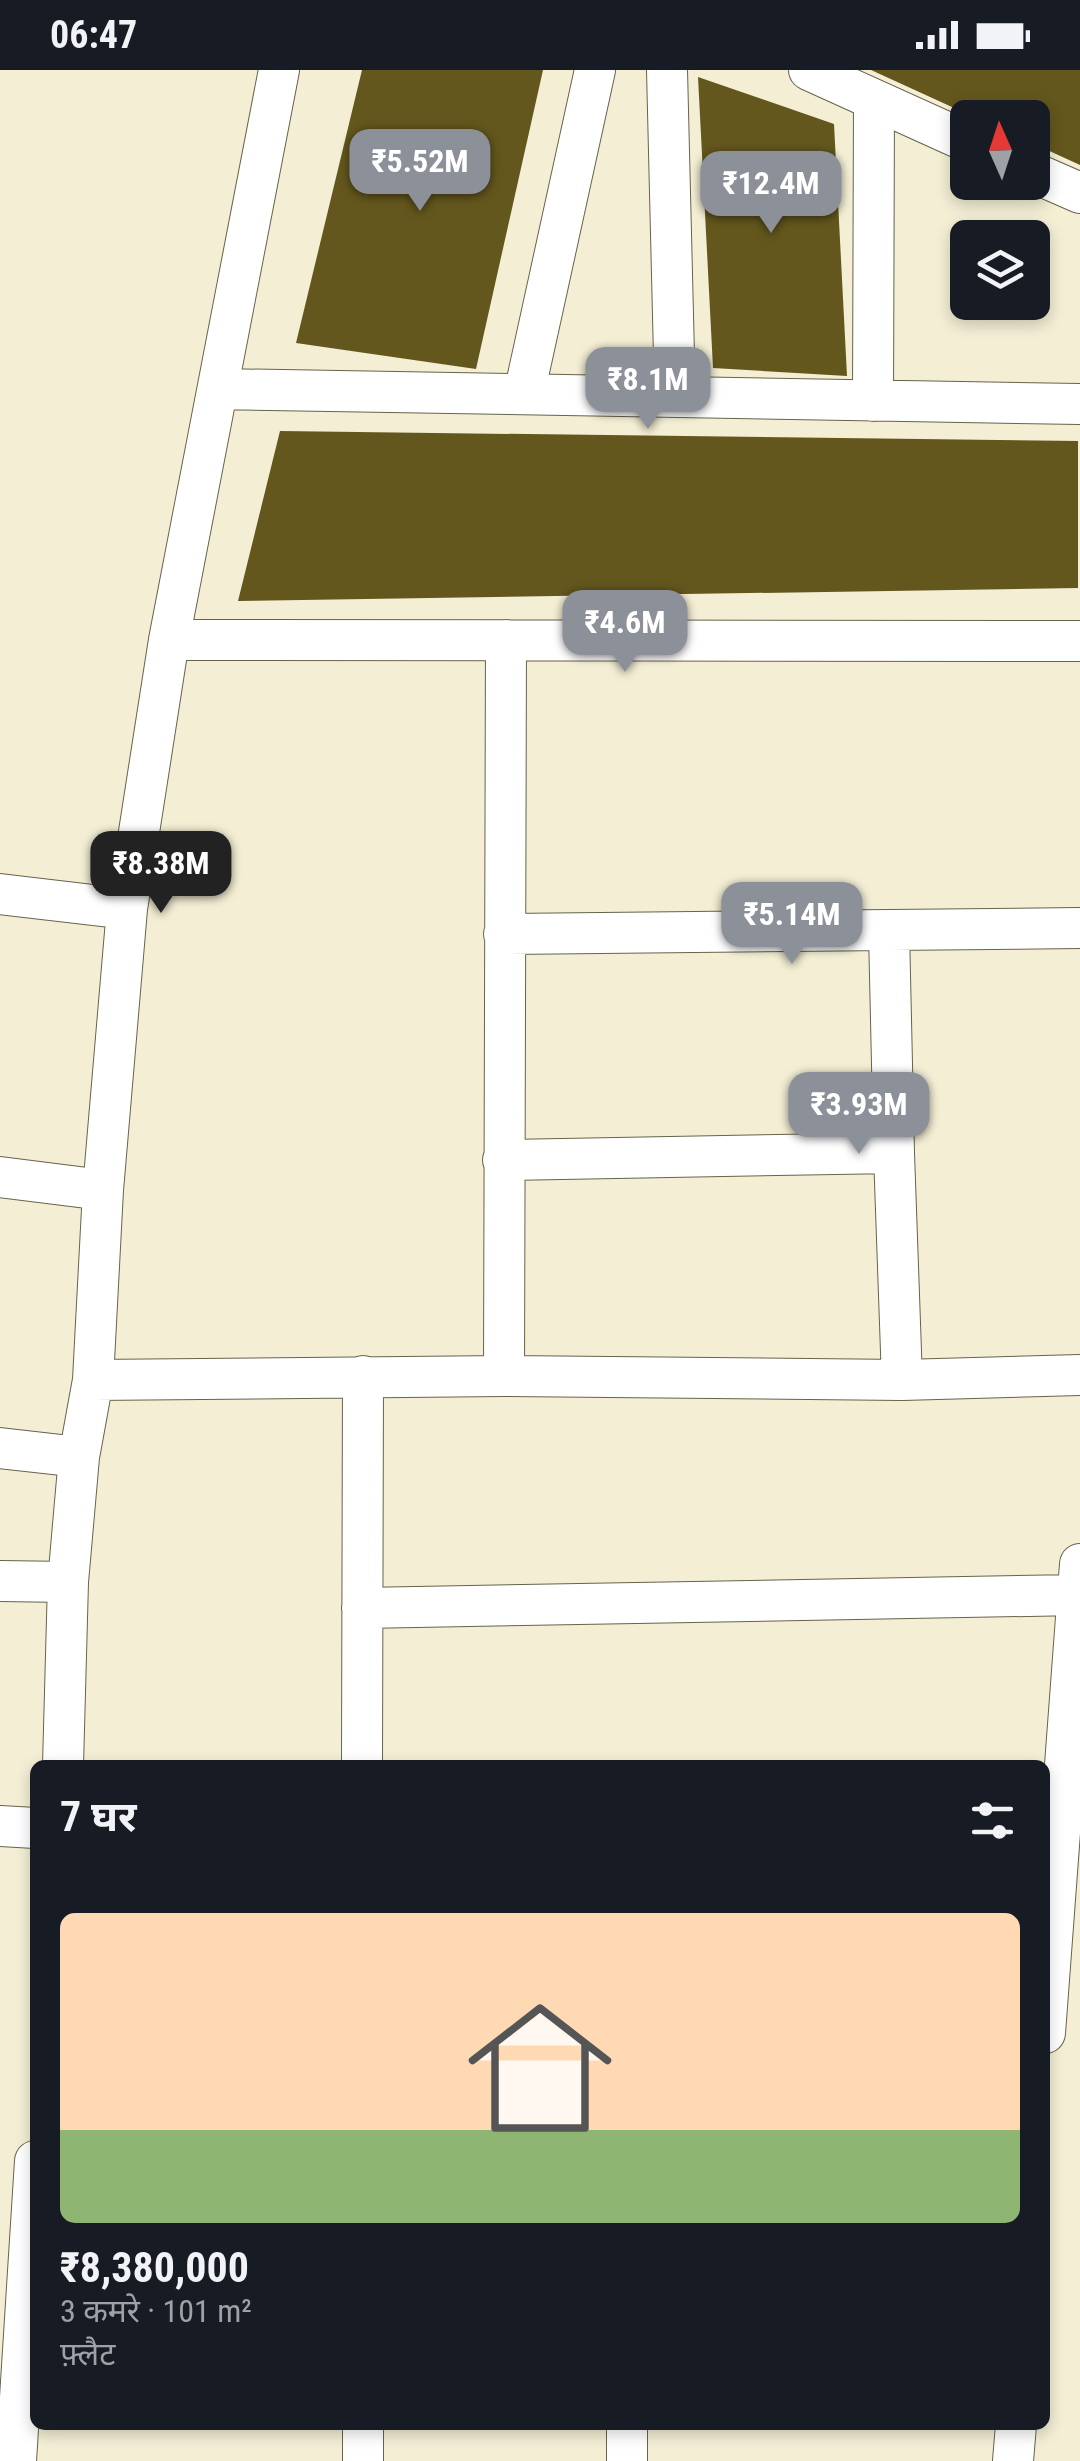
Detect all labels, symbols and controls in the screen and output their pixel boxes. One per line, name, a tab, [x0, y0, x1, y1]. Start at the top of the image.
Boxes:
text: 06:47	[50, 13, 137, 57]
north arrow	[950, 100, 1050, 200]
map controls	[950, 100, 1050, 320]
pin: ₹5.52M	[339, 129, 501, 214]
text: ₹5.52M	[371, 142, 469, 180]
pin: ₹12.4M	[690, 151, 852, 236]
text: ₹12.4M	[722, 164, 820, 202]
button: layers	[950, 220, 1050, 320]
pin: ₹8.1M	[578, 347, 718, 432]
text: ₹8.1M	[607, 360, 689, 398]
pin: ₹4.6M	[555, 590, 695, 675]
text: ₹4.6M	[584, 603, 666, 641]
pin: ₹8.38M	[80, 831, 242, 916]
text: ₹8.38M	[112, 844, 210, 882]
pin: ₹5.14M	[711, 882, 873, 967]
text: ₹5.14M	[743, 895, 841, 933]
pin: ₹3.93M	[778, 1072, 940, 1157]
text: ₹3.93M	[810, 1085, 908, 1123]
text: 7 घर	[60, 1792, 137, 1841]
icon: filters	[965, 1793, 1020, 1848]
icon: home	[450, 1978, 630, 2158]
text: ₹8,380,000	[60, 2243, 249, 2292]
text: 3 कमरे · 101 m²	[60, 2292, 252, 2330]
text: फ़्लैट	[60, 2335, 115, 2373]

